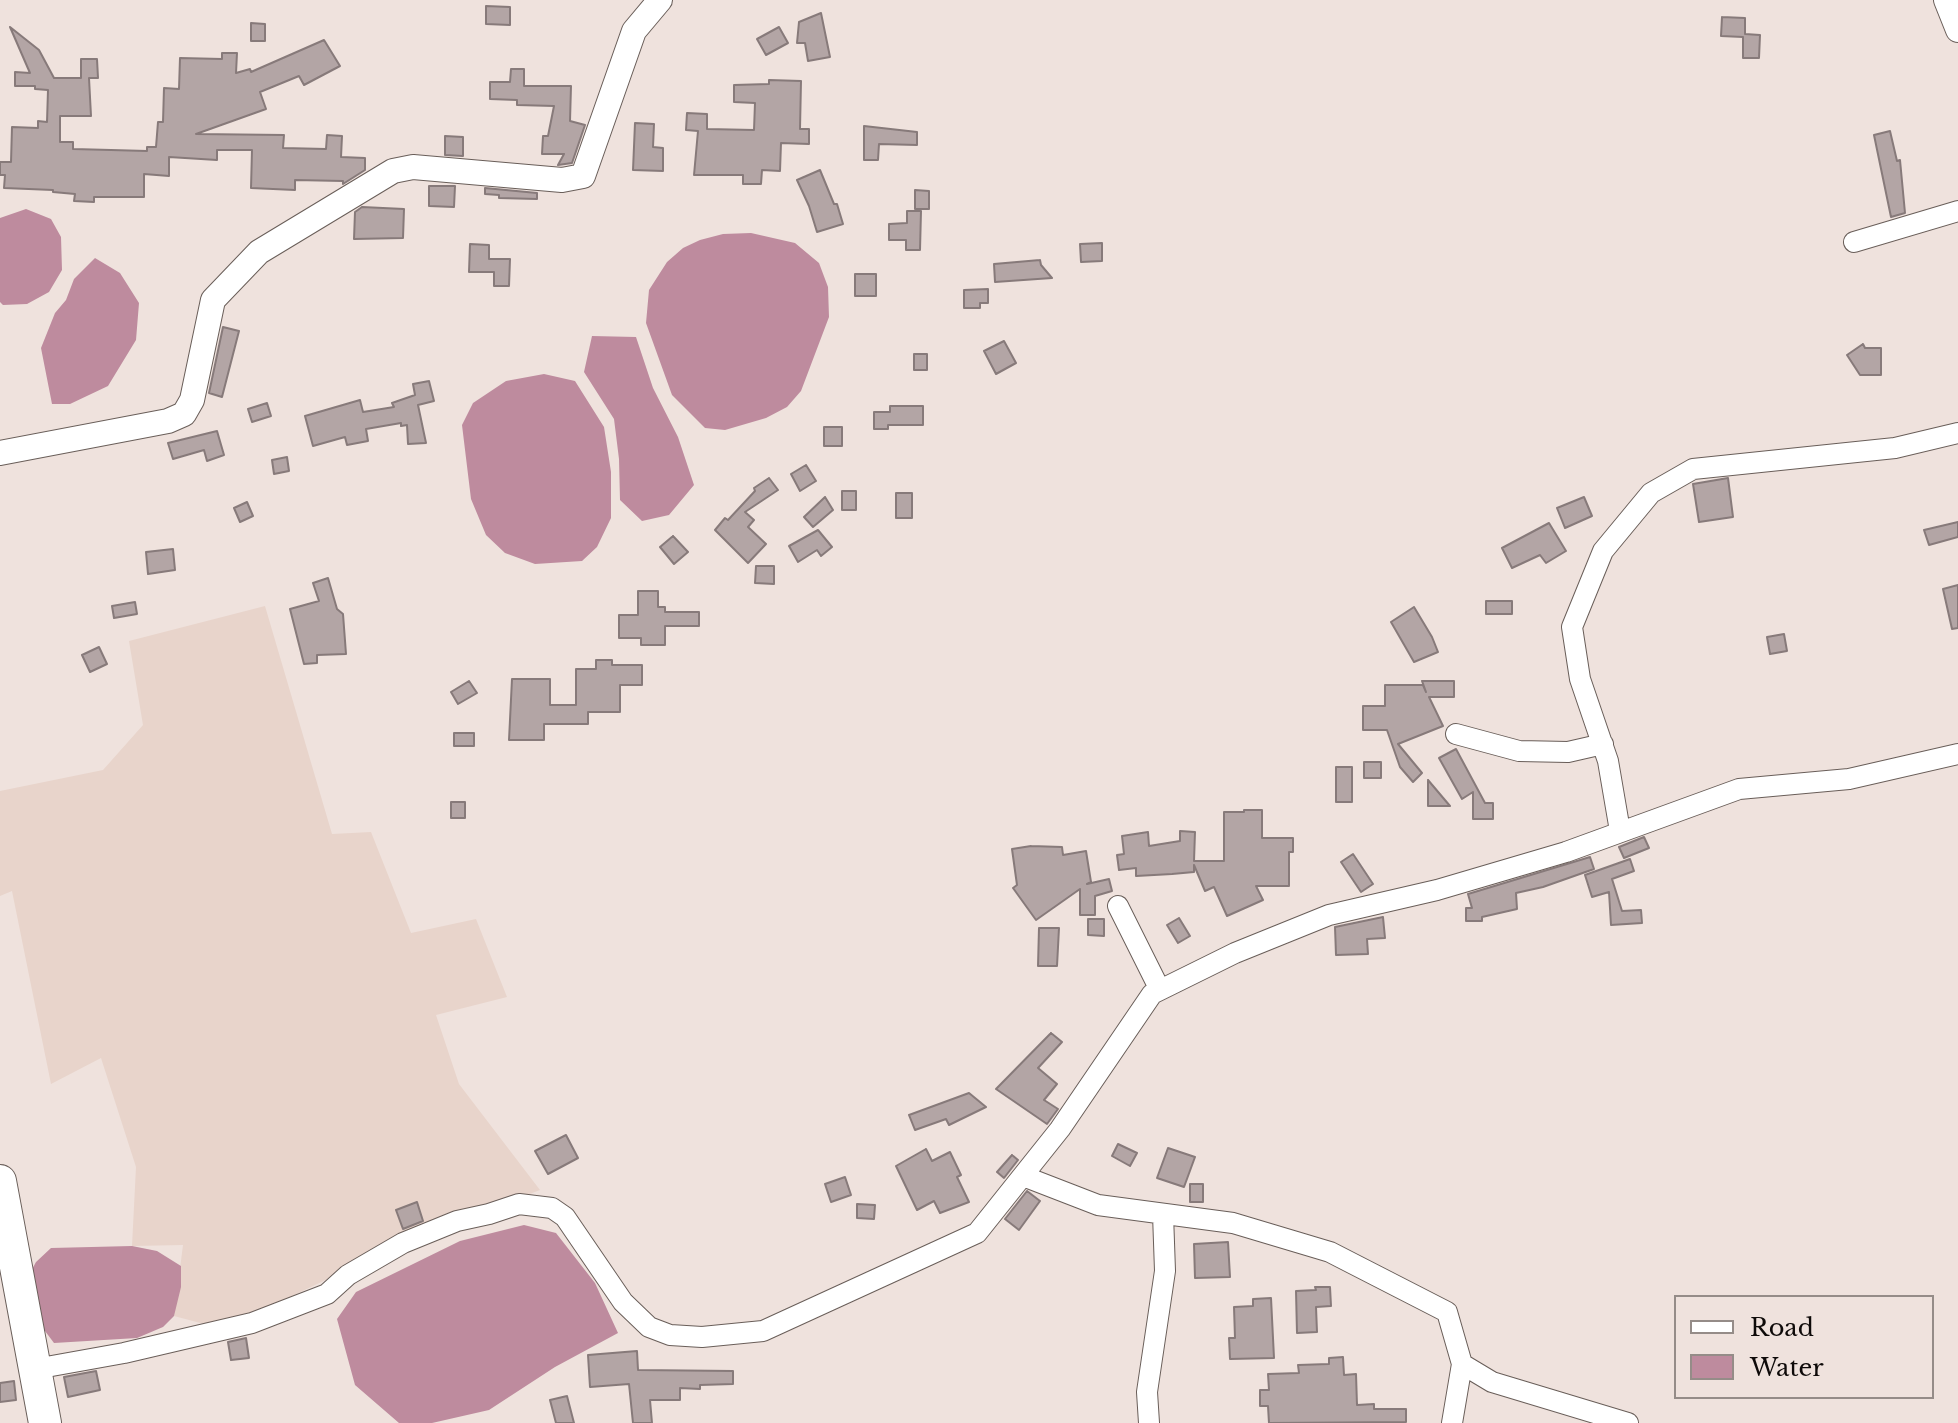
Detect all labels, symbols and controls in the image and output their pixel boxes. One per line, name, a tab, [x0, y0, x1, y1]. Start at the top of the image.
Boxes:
legend	[1674, 1295, 1934, 1399]
text: Road	[1750, 1313, 1814, 1342]
text: Water	[1750, 1353, 1824, 1382]

